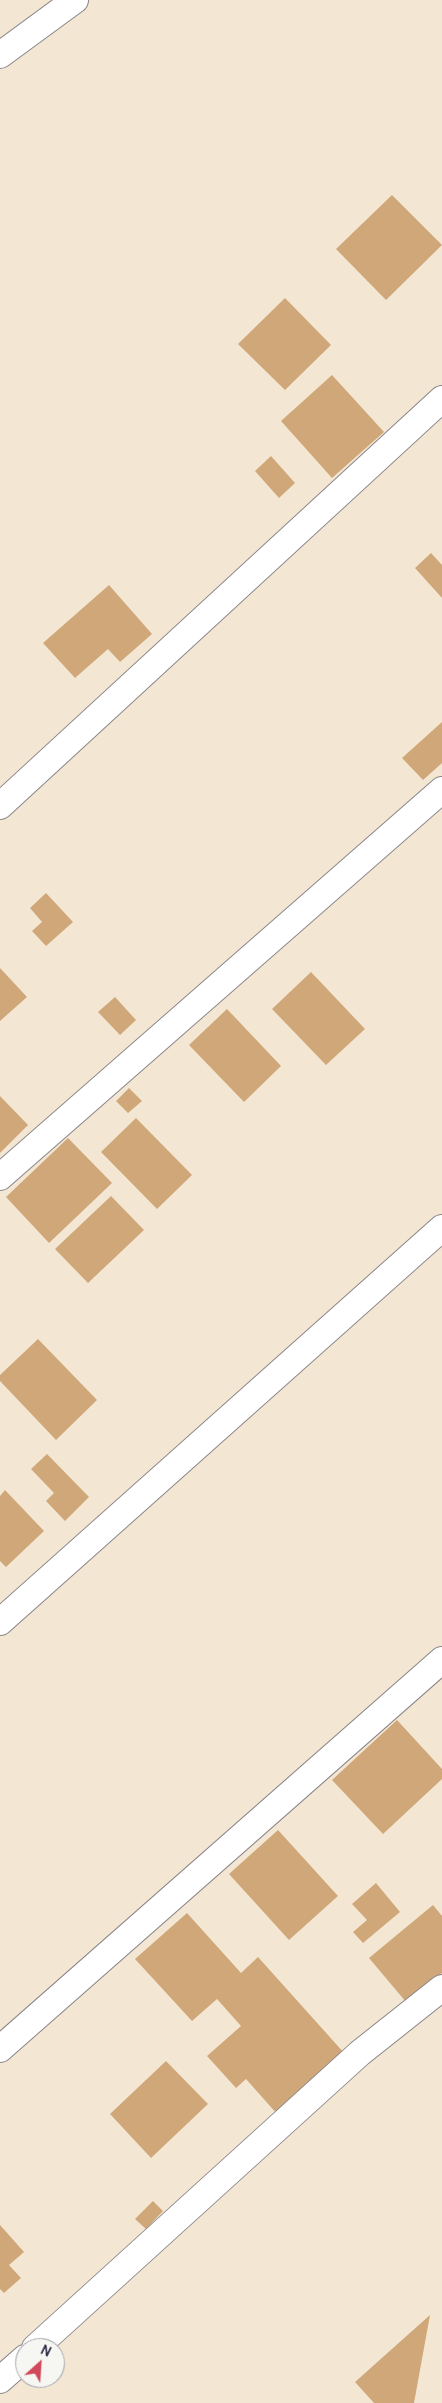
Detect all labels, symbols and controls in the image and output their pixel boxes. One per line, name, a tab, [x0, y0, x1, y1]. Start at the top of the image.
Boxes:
north arrow	[15, 2338, 65, 2388]
text: N	[38, 2340, 54, 2361]

